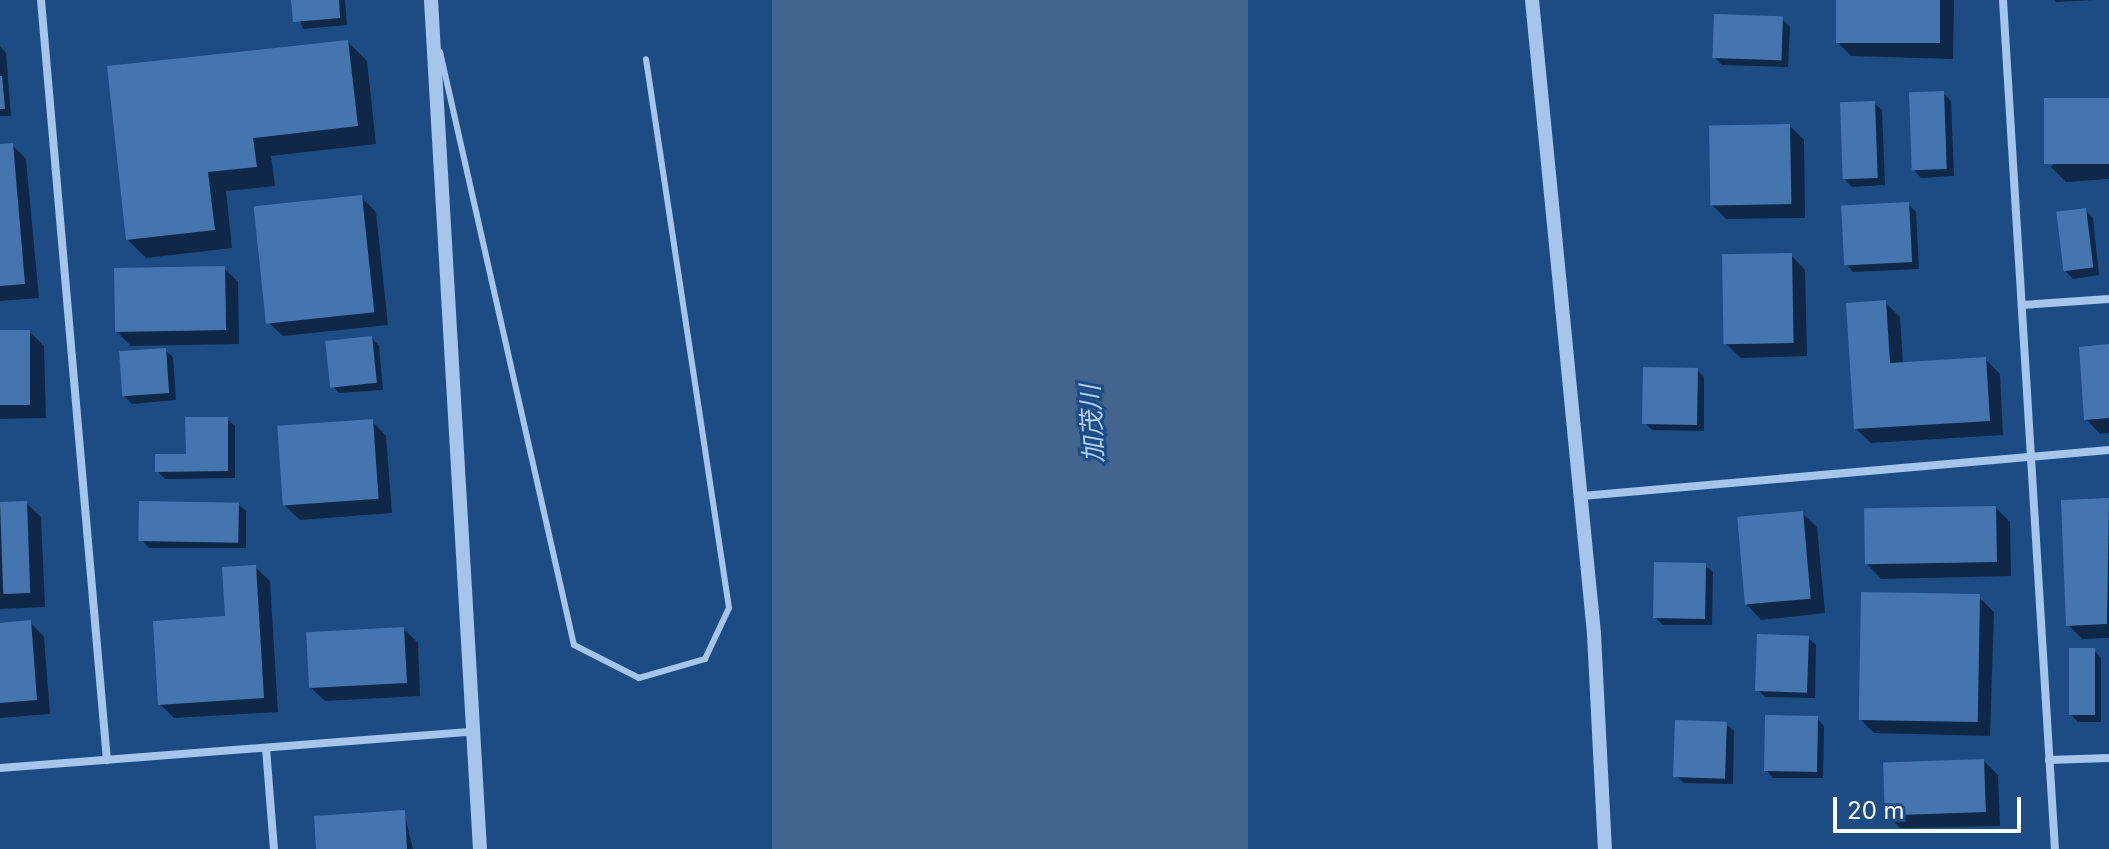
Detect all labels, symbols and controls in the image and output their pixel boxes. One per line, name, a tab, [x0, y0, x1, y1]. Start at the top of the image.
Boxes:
water label: 加茂川	[1074, 384, 1110, 464]
scale bar	[1837, 781, 2025, 831]
text: 20 m	[1847, 796, 1905, 825]

